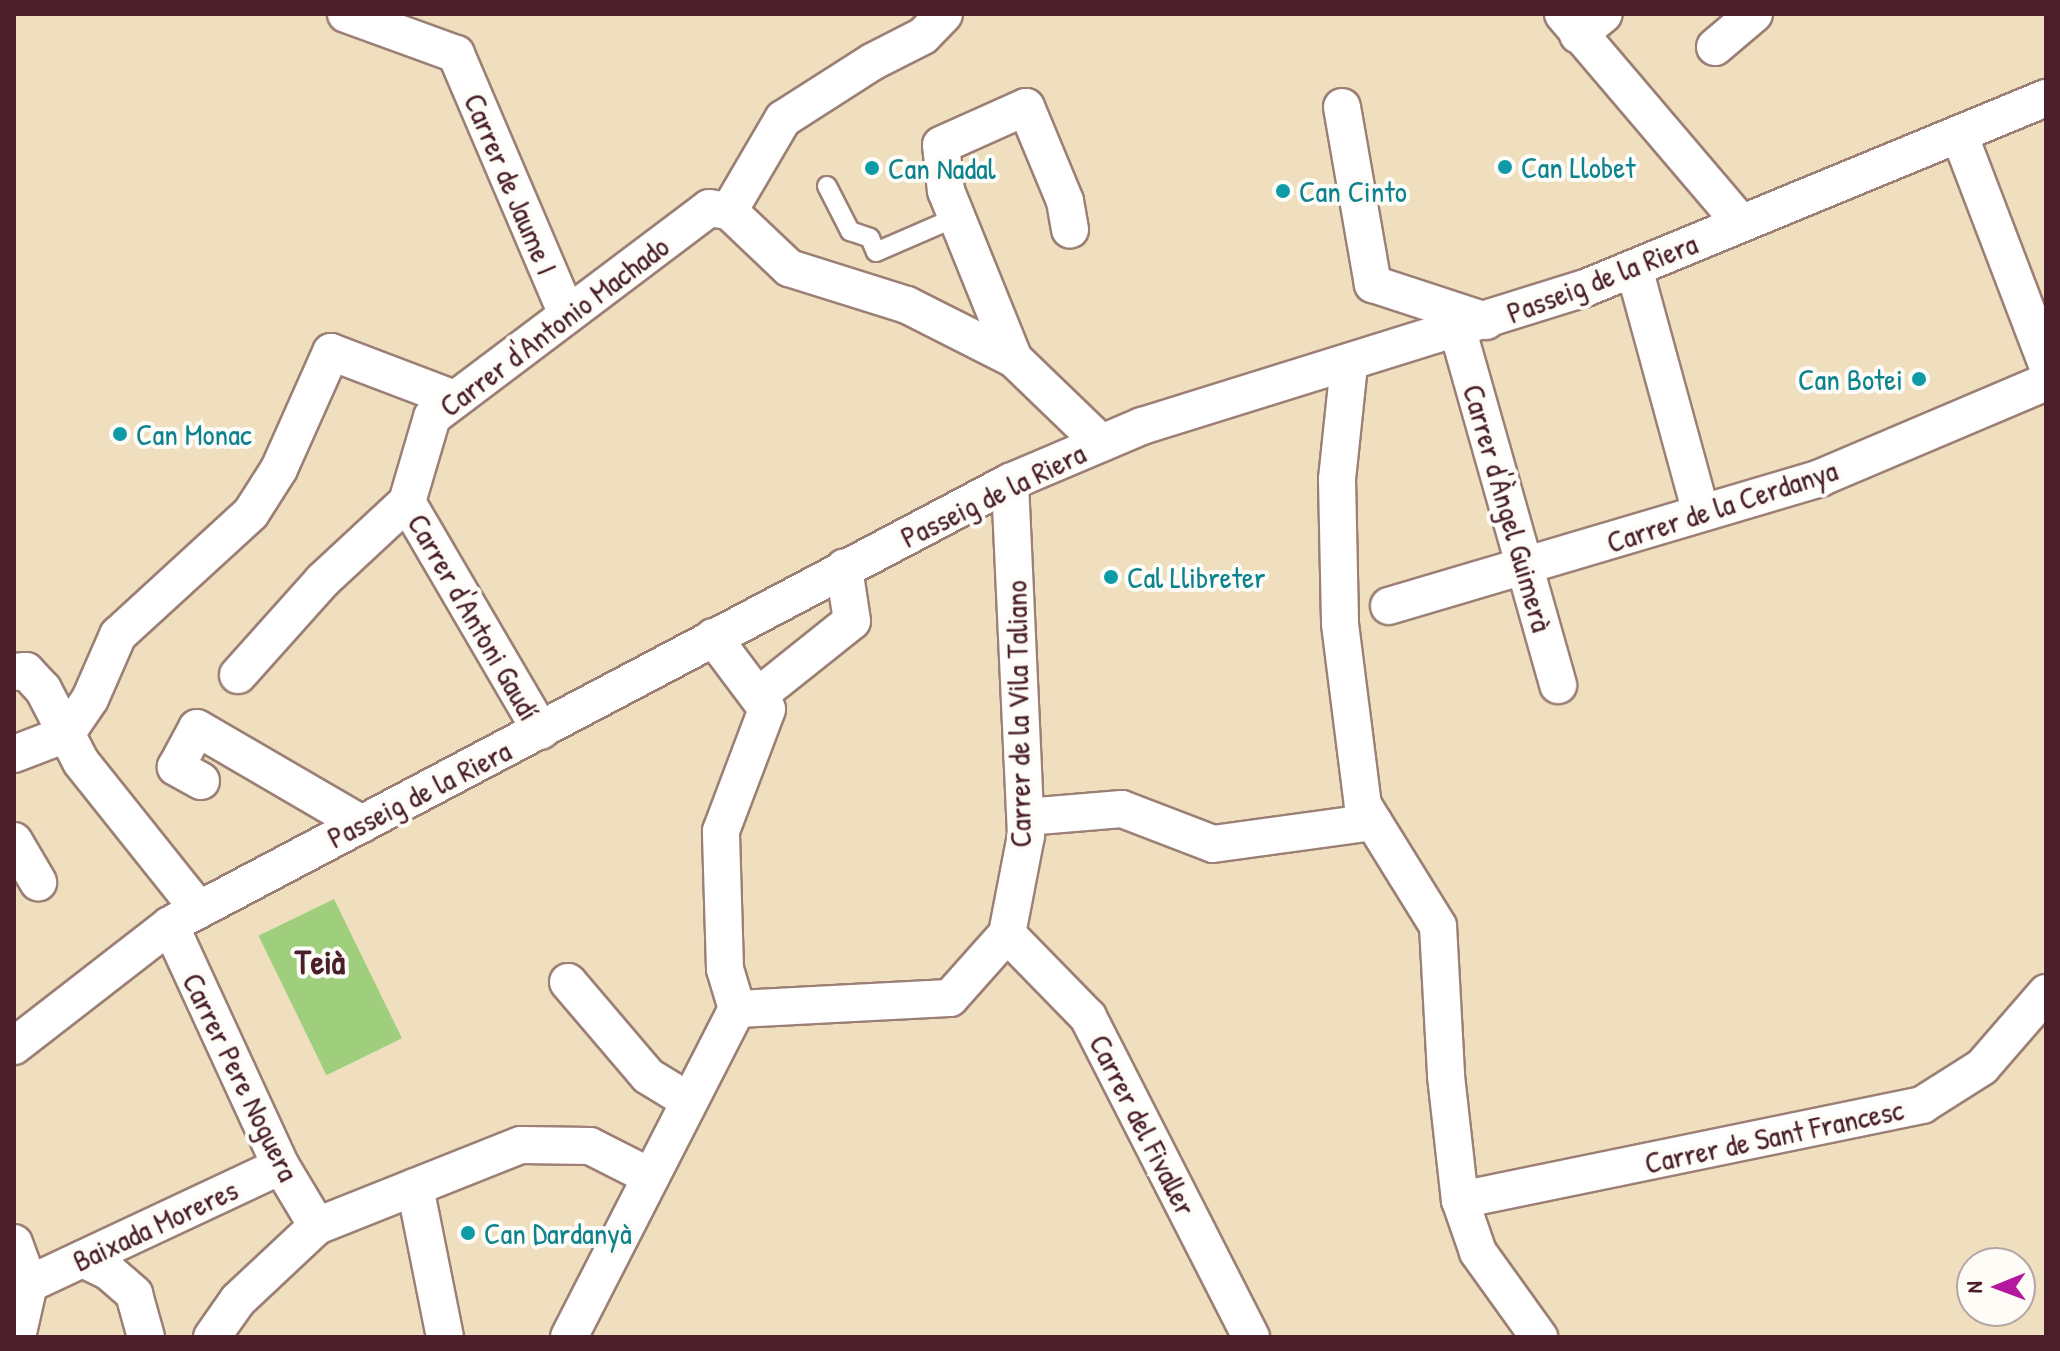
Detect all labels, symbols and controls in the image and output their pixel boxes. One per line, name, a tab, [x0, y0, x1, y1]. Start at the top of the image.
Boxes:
street label: Carrer de Jaume I	[457, 88, 565, 280]
place label: Can Llobet	[1521, 149, 1636, 185]
place label: Can Nadal	[888, 150, 996, 186]
marker: Can Llobet	[1496, 158, 1514, 176]
marker: Can Nadal	[863, 159, 881, 177]
place label: Can Cinto	[1299, 173, 1407, 209]
marker: Can Cinto	[1274, 182, 1292, 200]
street label: Passeig de la Riera	[1502, 225, 1702, 331]
street label: Carrer d'Antonio Machado	[432, 228, 676, 424]
place label: Can Botei	[1798, 361, 1903, 397]
marker: Can Botei	[1910, 370, 1928, 388]
street label: Carrer d'Àngel Guimerà	[1455, 380, 1561, 636]
place label: Can Monac	[136, 416, 252, 452]
marker: Can Monac	[111, 425, 129, 443]
street label: Passeig de la Riera	[895, 435, 1091, 555]
street label: Carrer de la Cerdanya	[1602, 452, 1842, 560]
street label: Carrer d'Antoni Gaudí	[400, 507, 548, 727]
place label: Cal Llibreter	[1127, 559, 1266, 595]
marker: Cal Llibreter	[1102, 568, 1120, 586]
street label: Carrer de la Vila Taliano	[998, 580, 1038, 848]
street label: Passeig de la Riera	[321, 732, 517, 856]
district label: Teià	[295, 943, 345, 983]
street label: Carrer Pere Noguera	[175, 967, 307, 1187]
street label: Carrer del Fivaller	[1082, 1028, 1204, 1222]
street label: Carrer de Sant Francesc	[1641, 1091, 1907, 1181]
street label: Baixada Moreres	[67, 1171, 243, 1279]
place label: Can Dardanyà	[484, 1215, 632, 1251]
marker: Can Dardanyà	[459, 1224, 477, 1242]
north arrow	[1956, 1247, 2036, 1327]
text: N	[1959, 1281, 1989, 1294]

